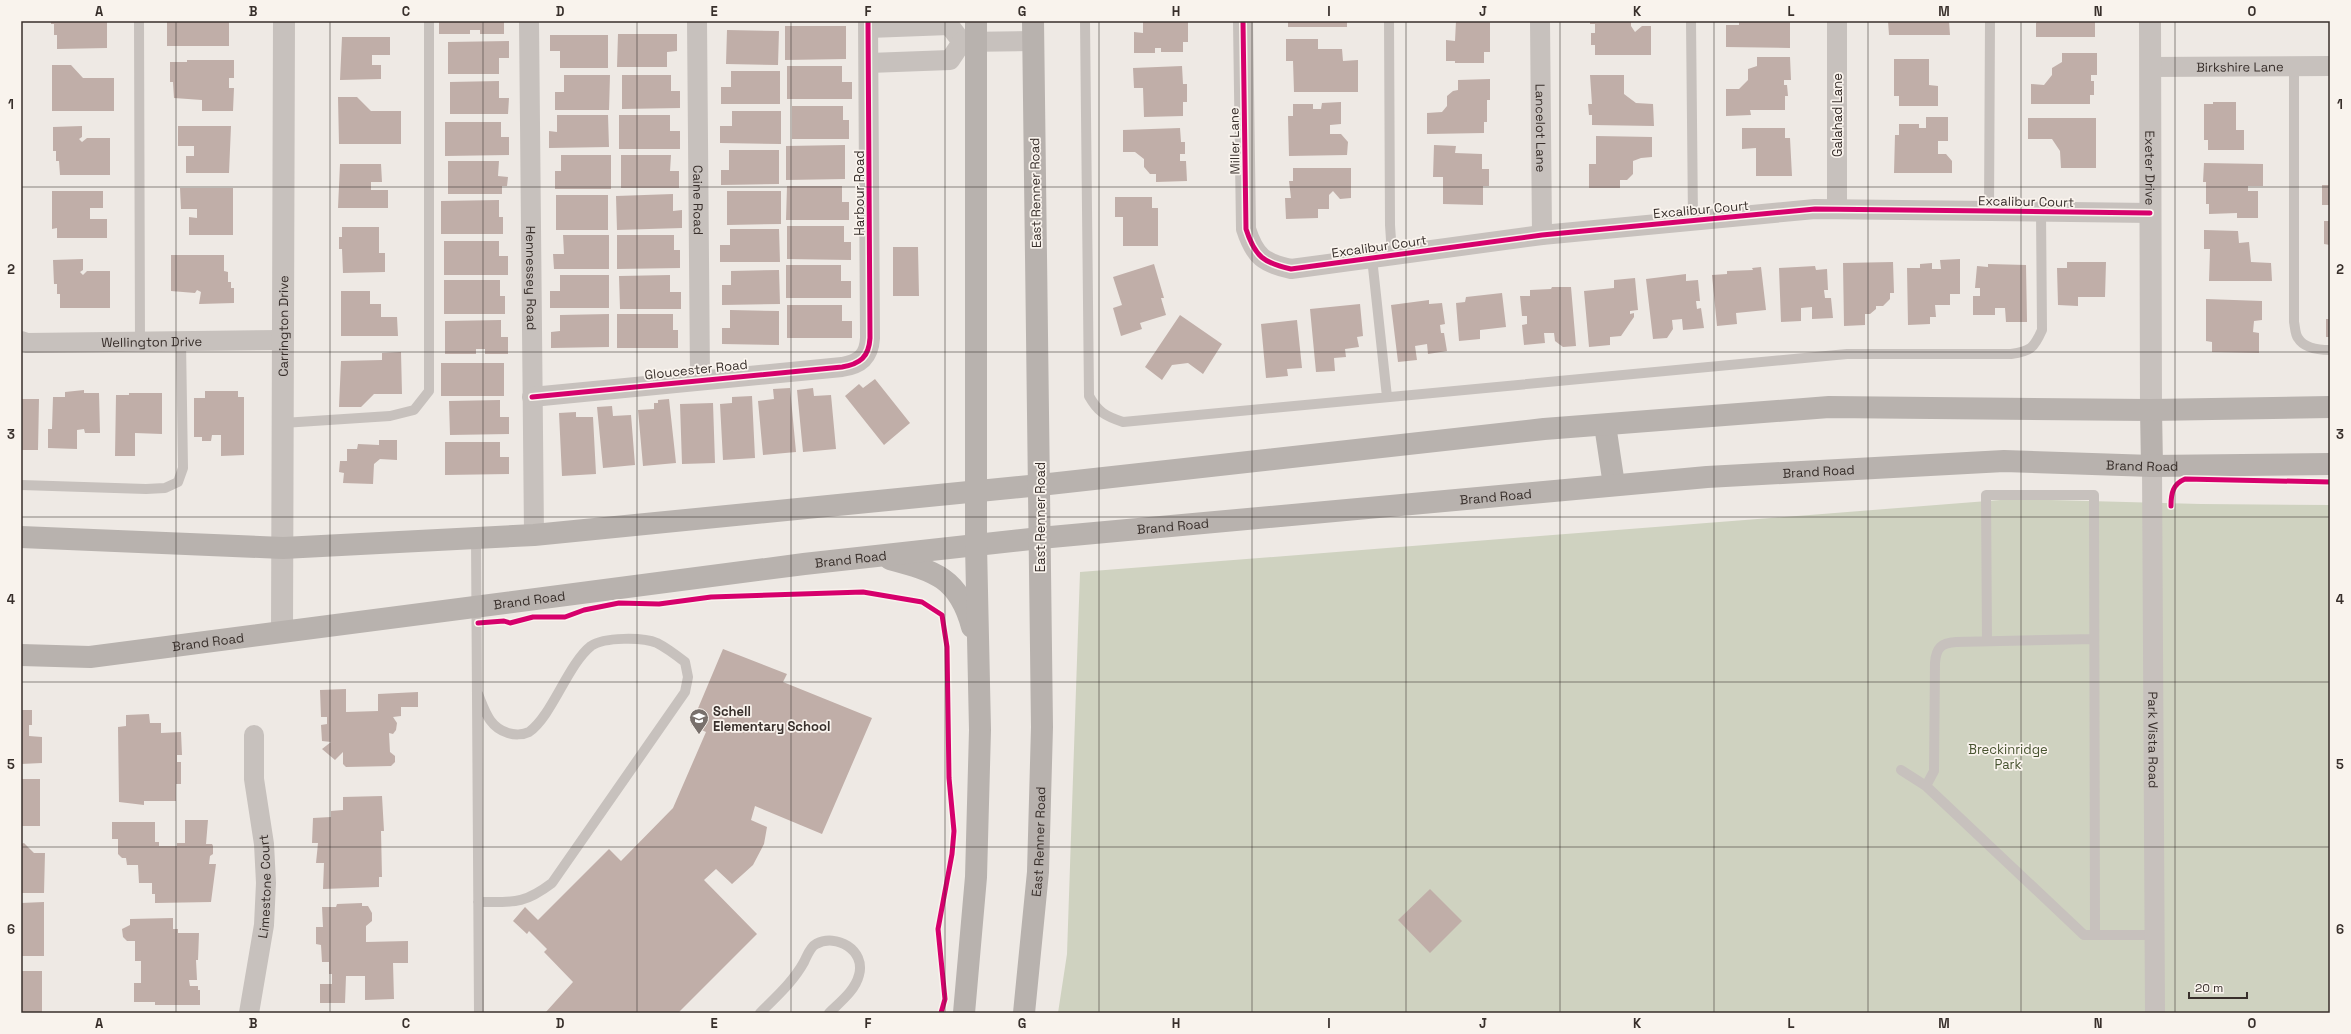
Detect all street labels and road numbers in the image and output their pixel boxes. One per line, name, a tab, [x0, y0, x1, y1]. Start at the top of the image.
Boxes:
street label: Birkshire Lane	[2196, 58, 2284, 76]
street label: Galahad Lane	[1829, 73, 1846, 157]
street label: Lancelot Lane	[1532, 84, 1549, 172]
street label: Miller Lane	[1225, 107, 1244, 175]
street label: Exeter Drive	[2141, 131, 2158, 205]
street label: East Renner Road	[1026, 138, 1045, 248]
street label: Harbour Road	[851, 150, 868, 236]
street label: Caine Road	[689, 165, 707, 235]
street label: Excalibur Court	[1978, 192, 2074, 211]
street label: Excalibur Court	[1652, 197, 1750, 222]
street label: Hennessey Road	[522, 226, 540, 330]
street label: Excalibur Court	[1330, 231, 1428, 262]
street label: Carrington Drive	[275, 275, 292, 377]
street label: Wellington Drive	[101, 333, 202, 351]
street label: Gloucester Road	[644, 356, 748, 383]
street label: Brand Road	[2106, 456, 2179, 475]
street label: Brand Road	[1782, 461, 1855, 482]
street label: East Renner Road	[1032, 462, 1049, 572]
street label: Brand Road	[1459, 485, 1532, 509]
street label: Brand Road	[1136, 515, 1210, 538]
street label: Brand Road	[814, 547, 888, 572]
street label: Brand Road	[492, 587, 566, 613]
street label: Brand Road	[171, 629, 245, 655]
street label: Park Vista Road	[2144, 691, 2162, 788]
street label: East Renner Road	[1028, 786, 1049, 898]
street label: Limestone Court	[254, 833, 275, 940]

